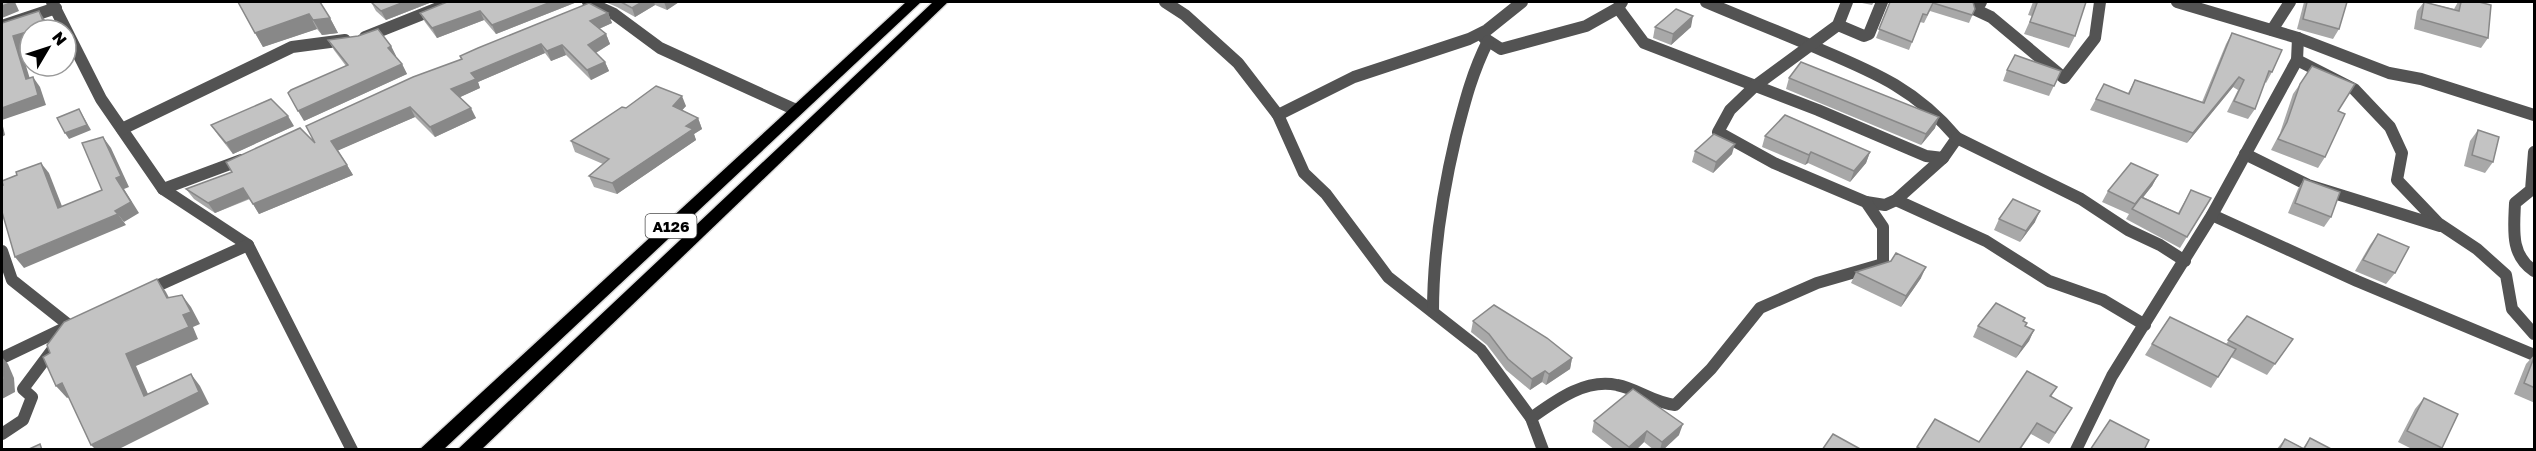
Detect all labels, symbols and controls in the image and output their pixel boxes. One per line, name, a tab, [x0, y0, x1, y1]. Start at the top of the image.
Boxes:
north arrow	[18, 18, 78, 78]
text: N	[48, 28, 71, 50]
road number: A126	[646, 214, 696, 238]

